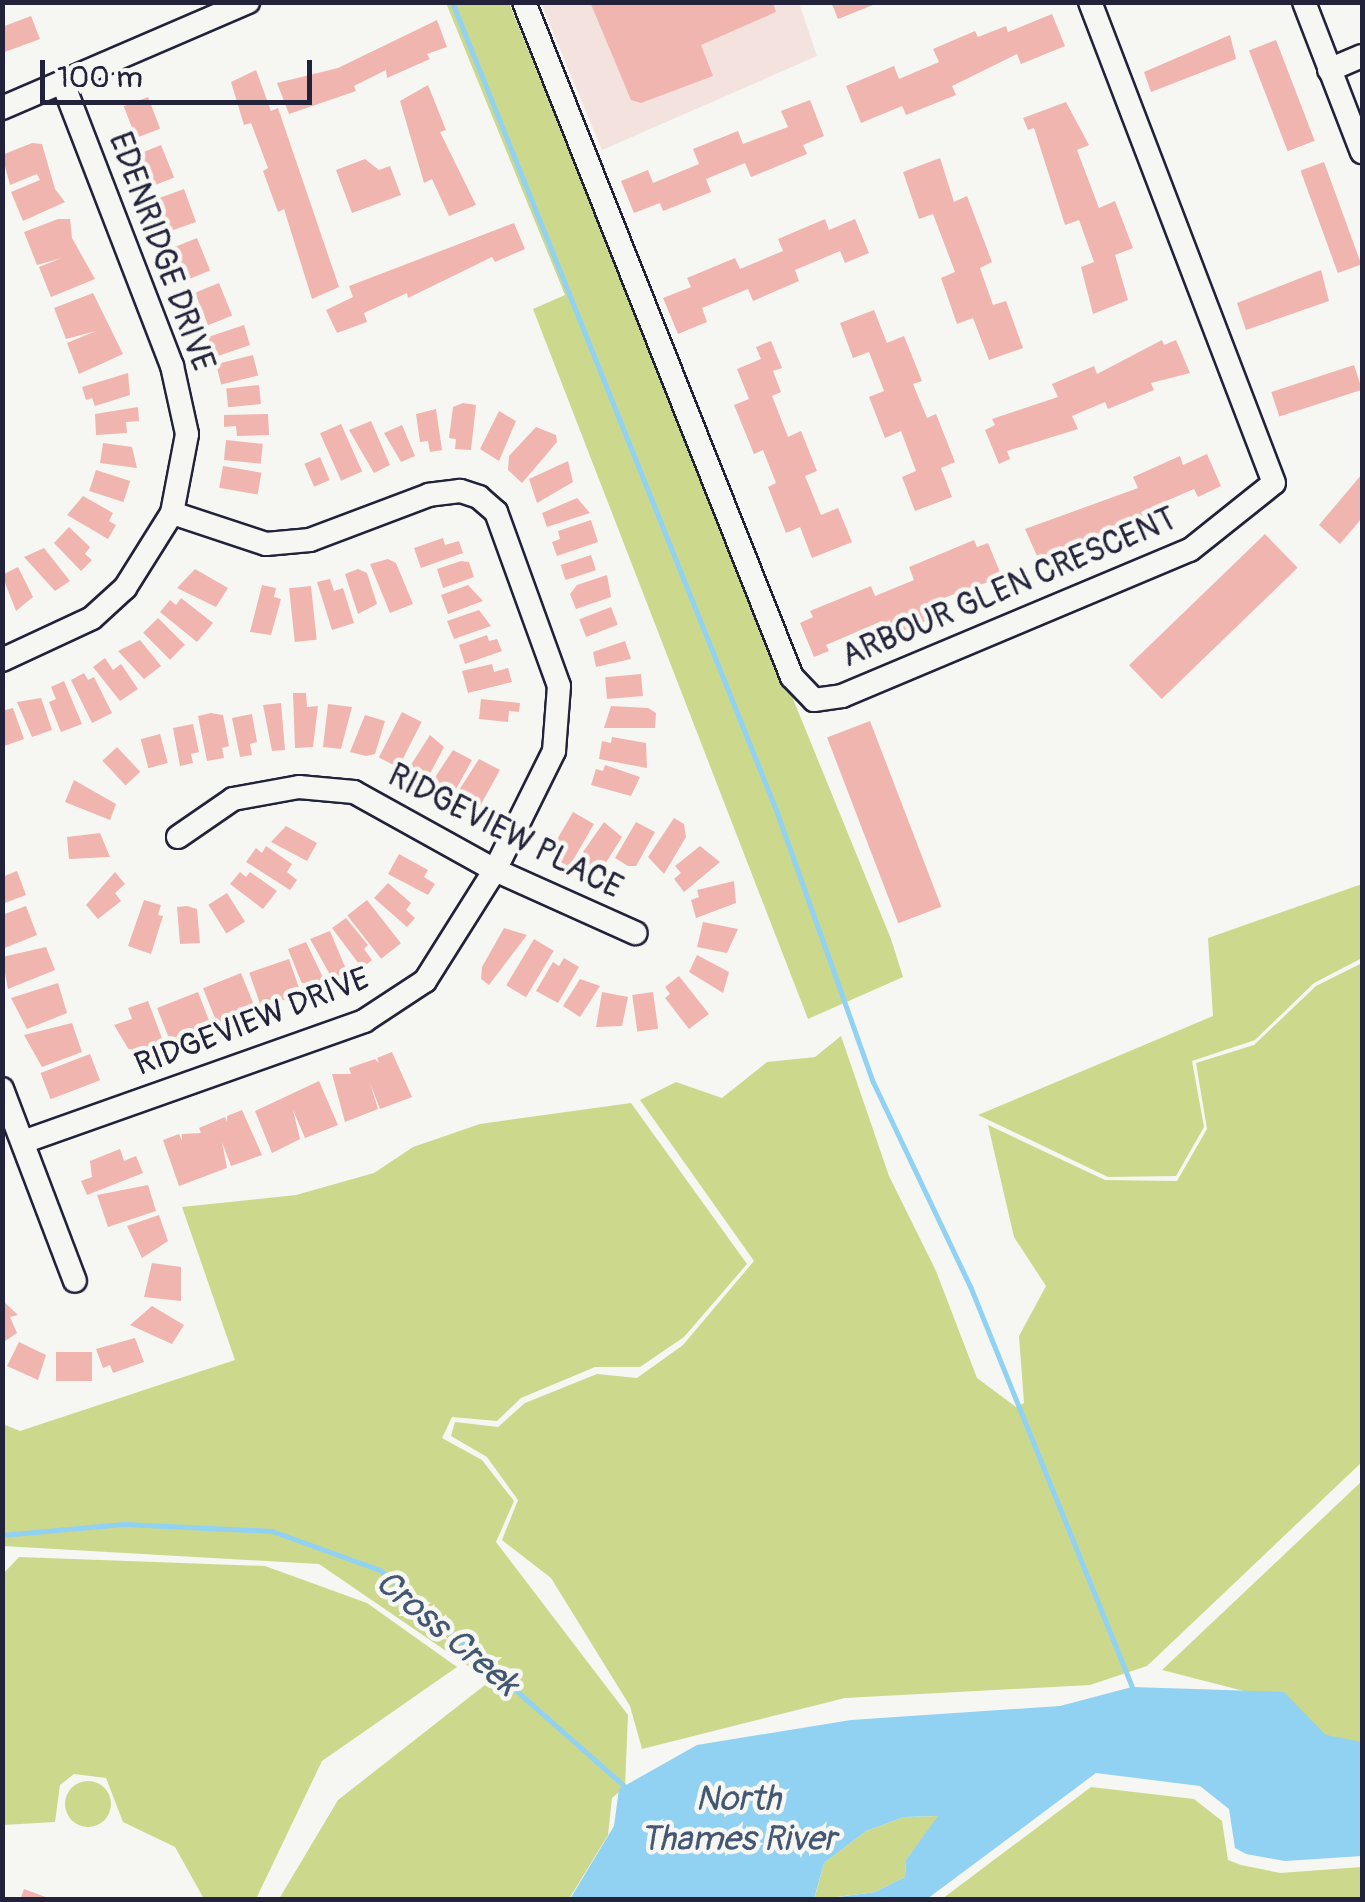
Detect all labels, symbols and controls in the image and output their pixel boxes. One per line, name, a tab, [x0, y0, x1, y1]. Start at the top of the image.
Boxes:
scale bar	[45, 40, 318, 102]
text: 100 m	[57, 59, 143, 96]
street label: EDENRIDGE DRIVE	[100, 127, 222, 377]
street label: ARBOUR GLEN CRESCENT	[836, 500, 1182, 676]
street label: RIDGEVIEW PLACE	[382, 756, 628, 908]
street label: RIDGEVIEW DRIVE	[129, 960, 375, 1084]
water label: Cross Creek	[367, 1561, 527, 1705]
water label: North Thames River	[640, 1778, 836, 1860]

